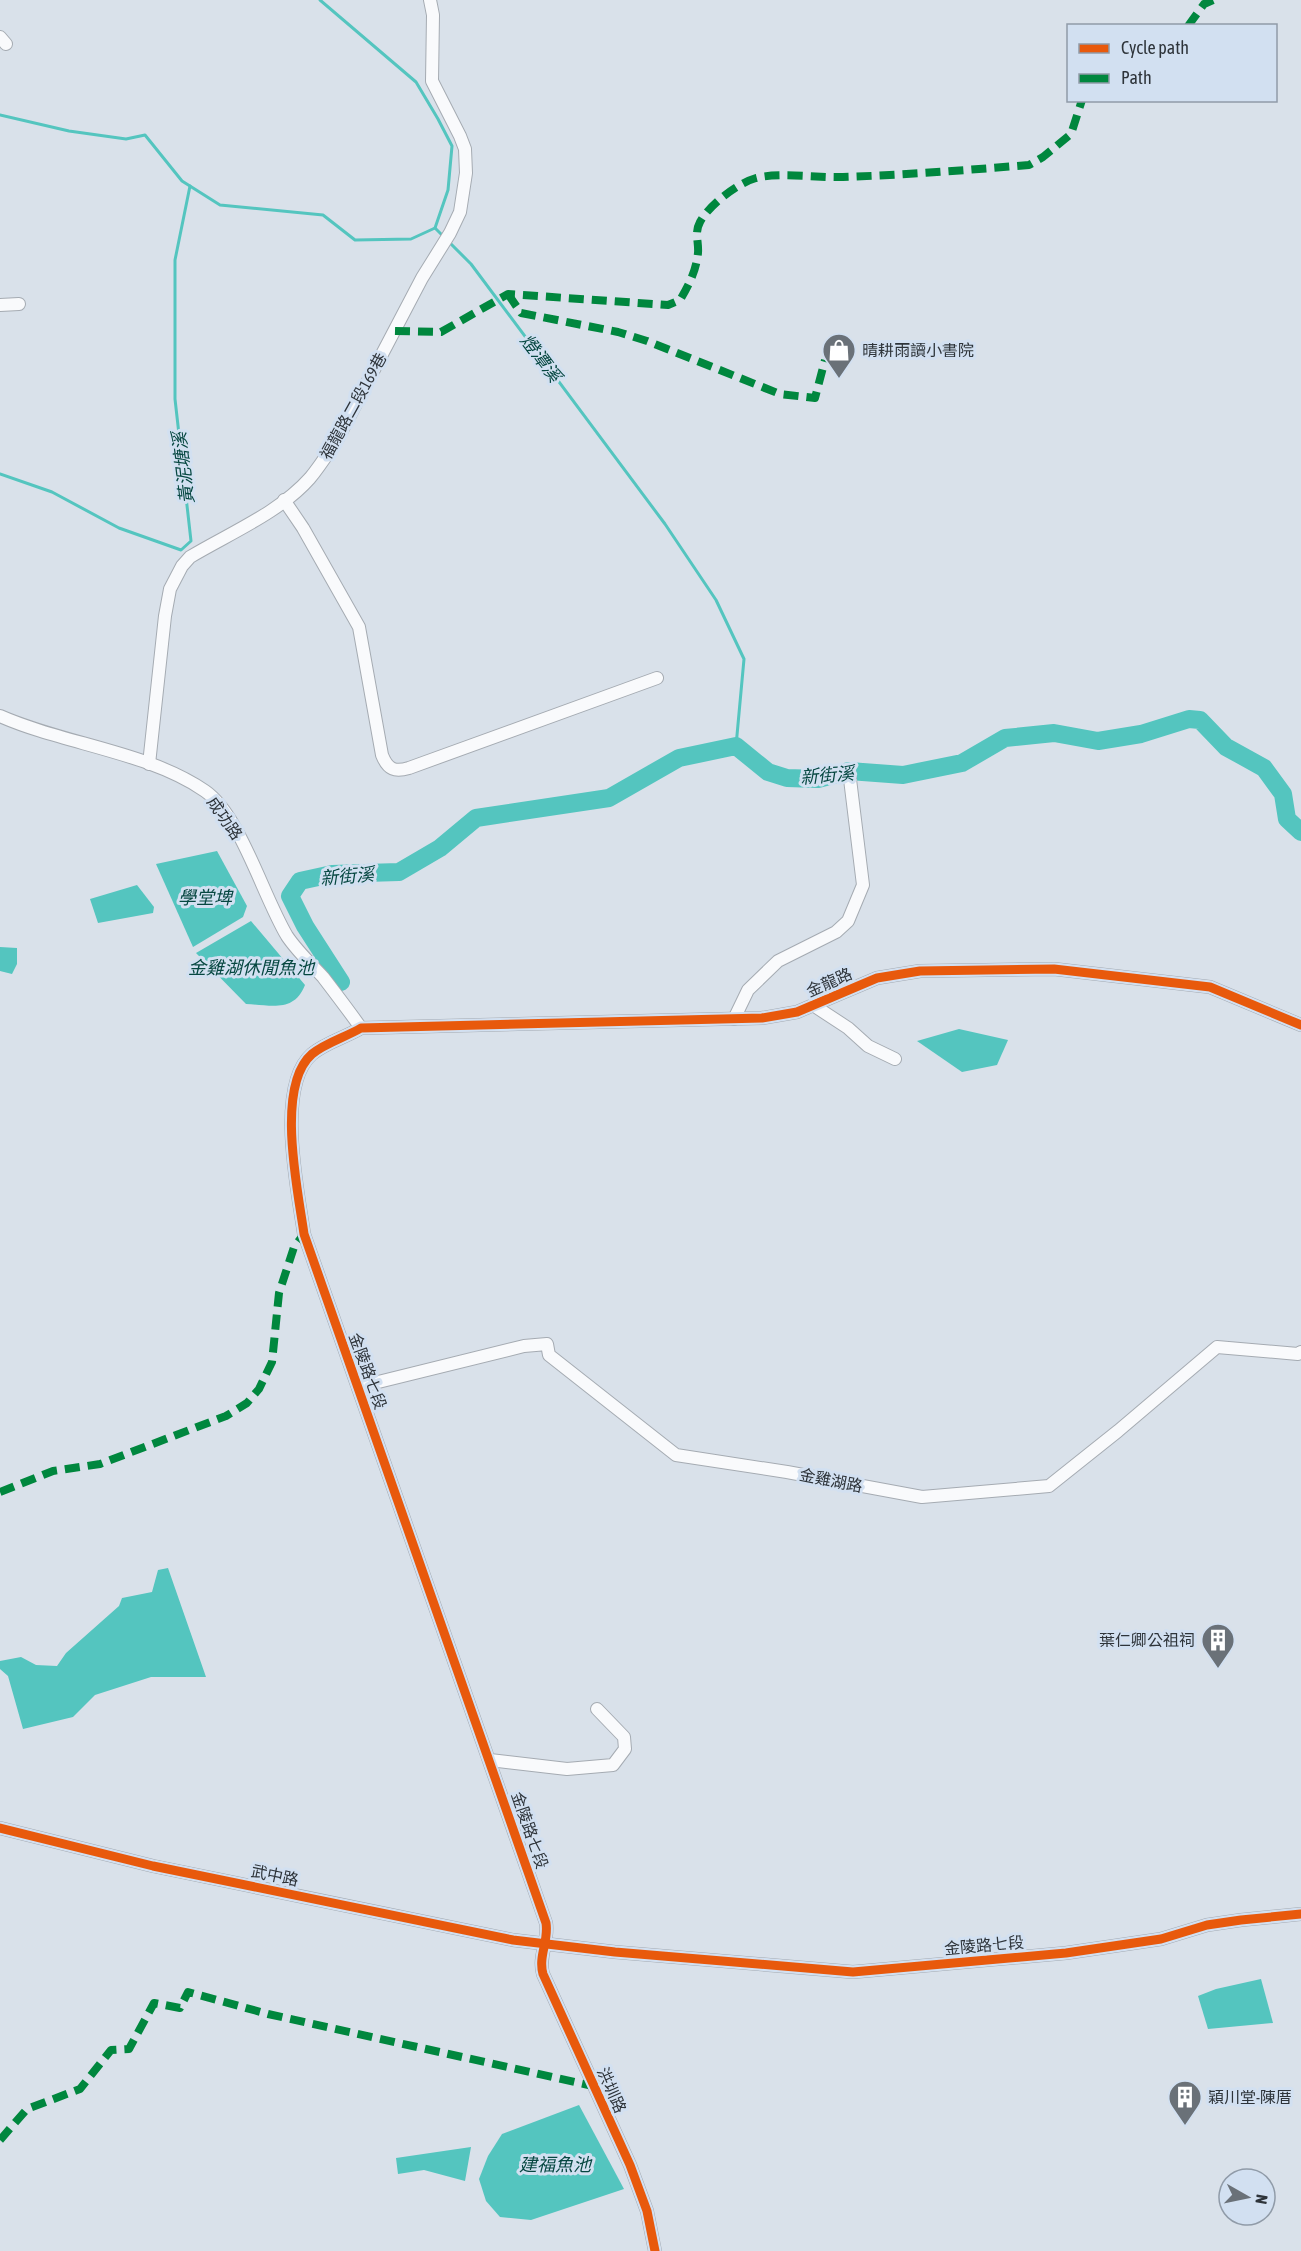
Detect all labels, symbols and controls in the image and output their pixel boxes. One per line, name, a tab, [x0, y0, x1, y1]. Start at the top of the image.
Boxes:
legend	[1067, 24, 1277, 102]
text: Cycle path	[1121, 37, 1189, 58]
text: Path	[1121, 67, 1152, 88]
water label: 燈潭溪	[516, 330, 567, 388]
shop icon: 晴耕雨讀小書院	[821, 332, 857, 379]
place label: 晴耕雨讀小書院	[862, 341, 974, 359]
street label: 福龍路二段169巷	[316, 350, 390, 462]
water label: 黃泥塘溪	[168, 428, 198, 505]
water label: 新街溪	[799, 762, 858, 788]
street label: 成功路	[204, 793, 246, 843]
water label: 新街溪	[319, 863, 378, 889]
water label: 學堂埤	[178, 887, 234, 908]
water label: 金雞湖休閒魚池	[188, 957, 316, 978]
street label: 金龍路	[803, 964, 855, 1000]
street label: 金陵路七段	[346, 1330, 390, 1412]
street label: 金雞湖路	[798, 1465, 864, 1495]
building icon: 葉仁卿公祖祠	[1200, 1622, 1236, 1669]
place label: 葉仁卿公祖祠	[1099, 1631, 1195, 1649]
street label: 金陵路七段	[508, 1789, 552, 1871]
street label: 武中路	[250, 1861, 300, 1889]
street label: 金陵路七段	[943, 1933, 1025, 1957]
street label: 洪圳路	[594, 2064, 630, 2116]
building icon: 穎川堂-陳厝	[1167, 2079, 1203, 2126]
place label: 穎川堂-陳厝	[1208, 2088, 1292, 2106]
water label: 建福魚池	[519, 2154, 593, 2175]
north arrow	[1217, 2167, 1277, 2227]
text: N	[1252, 2193, 1271, 2205]

